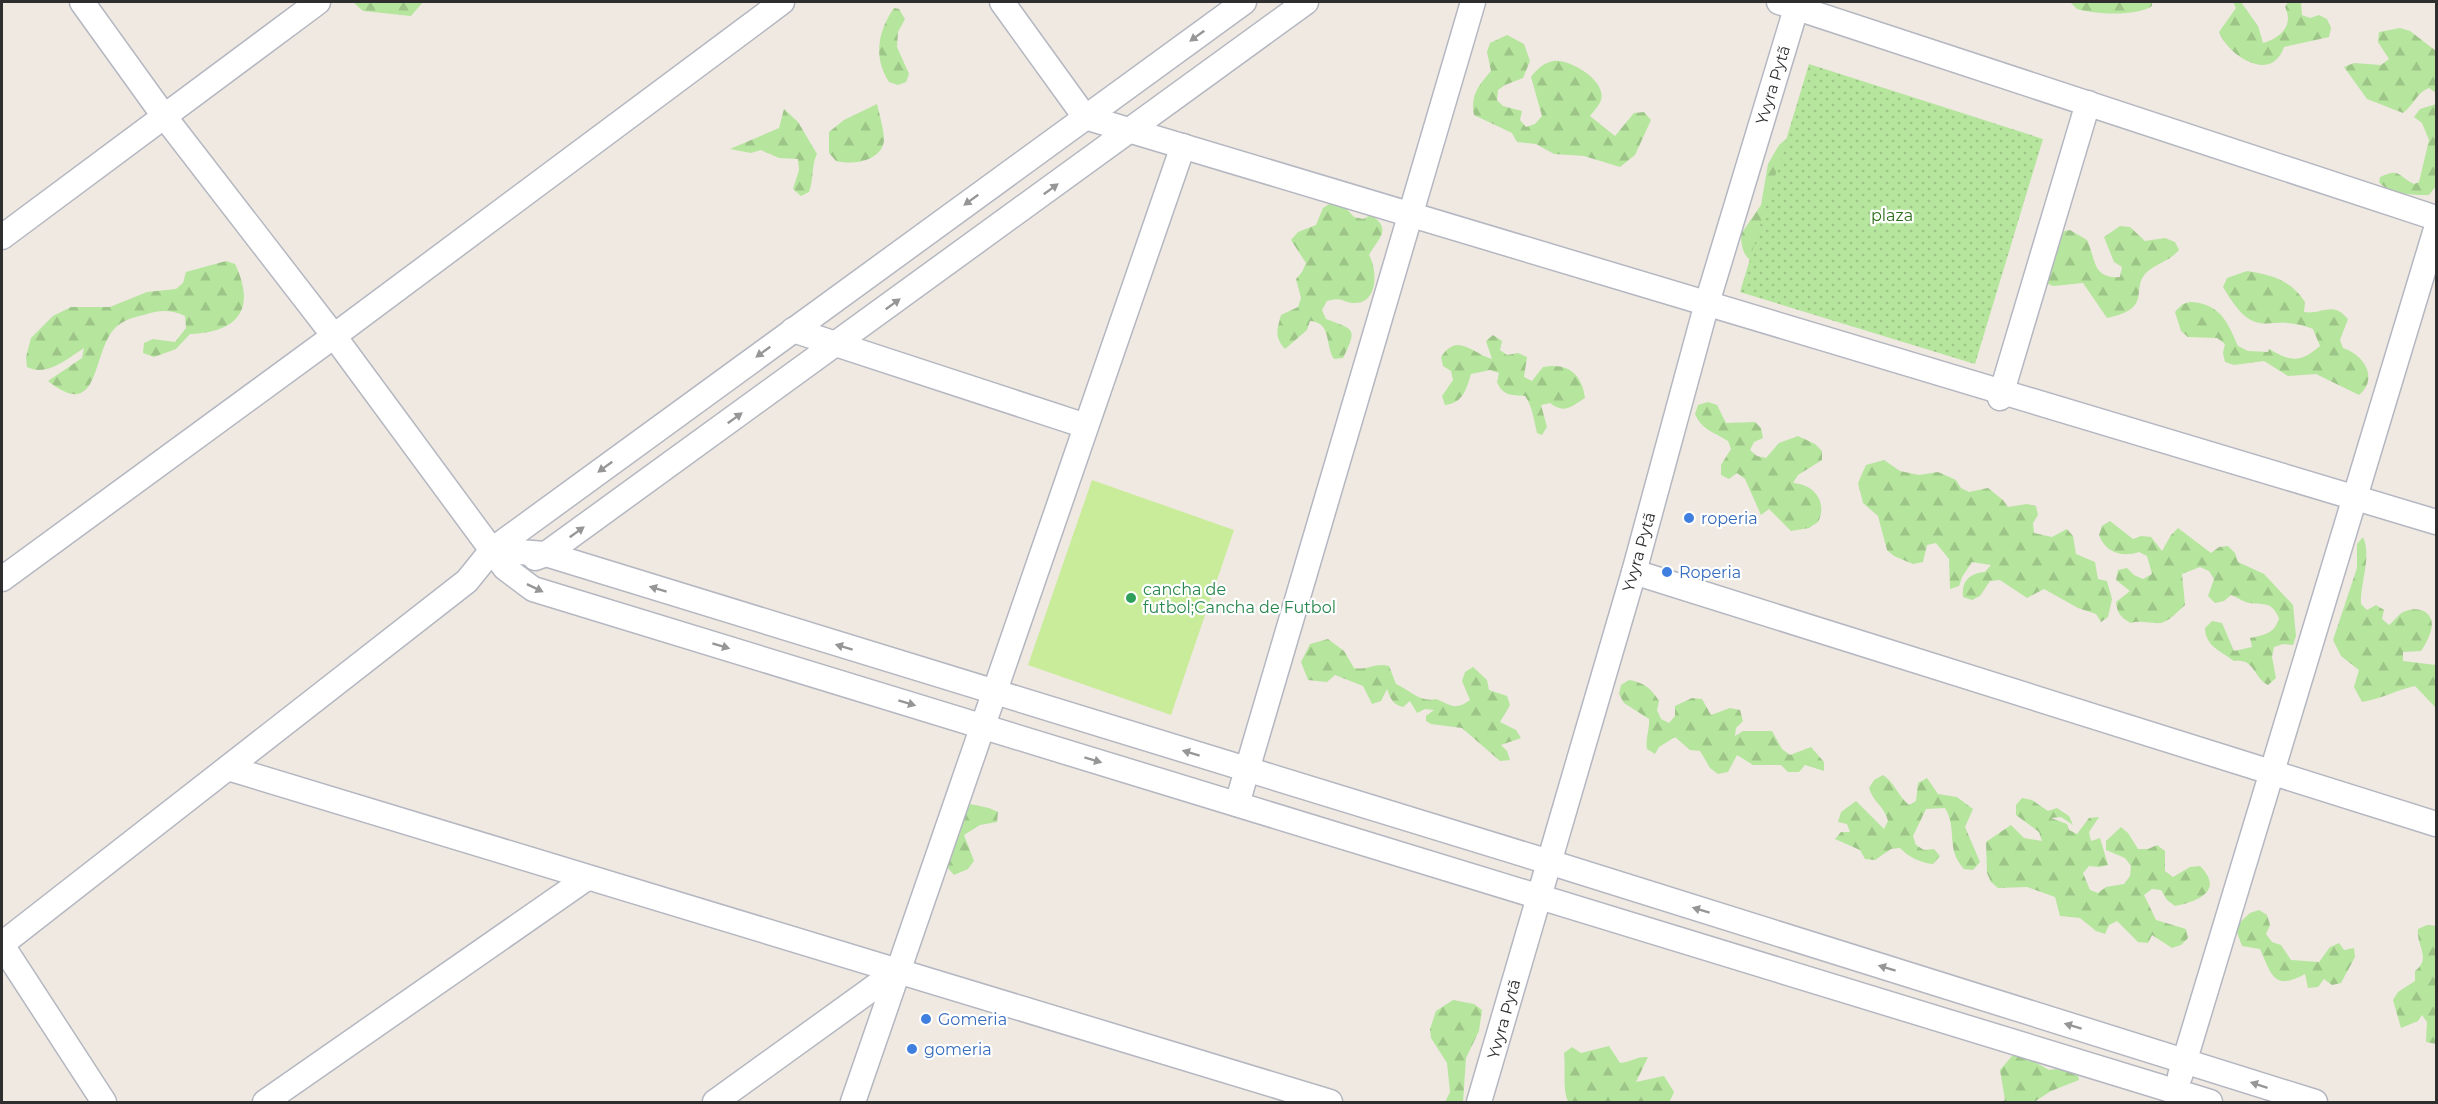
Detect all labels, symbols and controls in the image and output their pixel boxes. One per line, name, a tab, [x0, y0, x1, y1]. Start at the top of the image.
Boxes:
one-way arrow	[1189, 30, 1205, 42]
street label: Yvyra Pytã	[1752, 43, 1794, 127]
one-way arrow	[1043, 183, 1058, 195]
one-way arrow	[964, 194, 980, 206]
park label: plaza	[1871, 206, 1913, 225]
one-way arrow	[886, 298, 901, 310]
one-way arrow	[755, 346, 771, 358]
one-way arrow	[727, 412, 743, 424]
one-way arrow	[598, 461, 614, 473]
place label: roperia	[1701, 509, 1758, 528]
street label: Yvyra Pytã	[1619, 510, 1659, 594]
marker: roperia	[1682, 511, 1696, 525]
one-way arrow	[569, 526, 585, 538]
place label: Roperia	[1679, 563, 1741, 582]
marker: Roperia	[1660, 565, 1674, 579]
place label: cancha de futbol;Cancha de Futbol	[1143, 580, 1336, 617]
one-way arrow	[526, 583, 543, 592]
one-way arrow	[649, 583, 667, 593]
marker: cancha de futbol;Cancha de Futbol	[1124, 591, 1138, 605]
one-way arrow	[712, 642, 730, 651]
one-way arrow	[835, 642, 853, 651]
one-way arrow	[898, 699, 916, 708]
one-way arrow	[1182, 748, 1200, 757]
one-way arrow	[1084, 756, 1102, 765]
one-way arrow	[1692, 904, 1710, 914]
one-way arrow	[1878, 963, 1896, 972]
street label: Yvyra Pytã	[1484, 977, 1524, 1061]
place label: Gomeria	[938, 1010, 1007, 1029]
marker: Gomeria	[919, 1012, 933, 1026]
one-way arrow	[2064, 1021, 2082, 1030]
place label: gomeria	[924, 1040, 992, 1059]
marker: gomeria	[905, 1042, 919, 1056]
one-way arrow	[2250, 1080, 2268, 1089]

